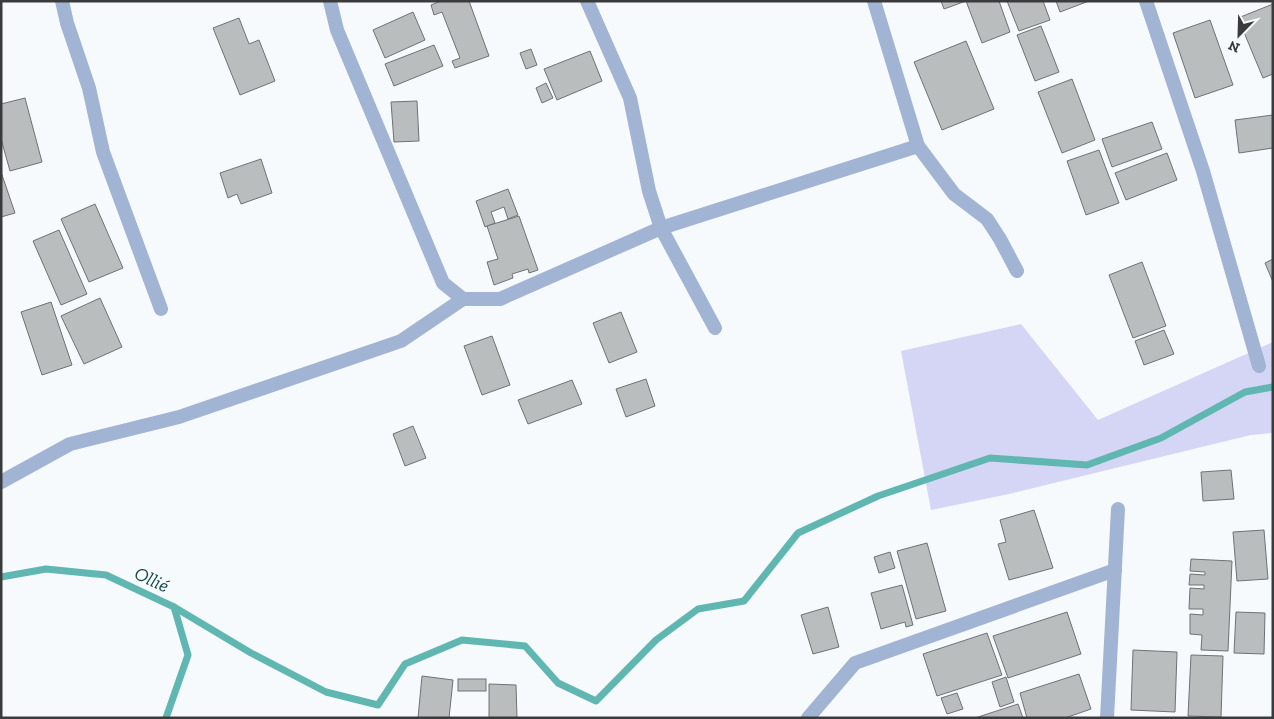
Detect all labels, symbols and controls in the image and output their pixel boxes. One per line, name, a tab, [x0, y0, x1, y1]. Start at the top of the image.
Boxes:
north arrow	[1214, 10, 1264, 60]
text: N	[1226, 36, 1242, 56]
water label: Ollié	[131, 561, 173, 597]

